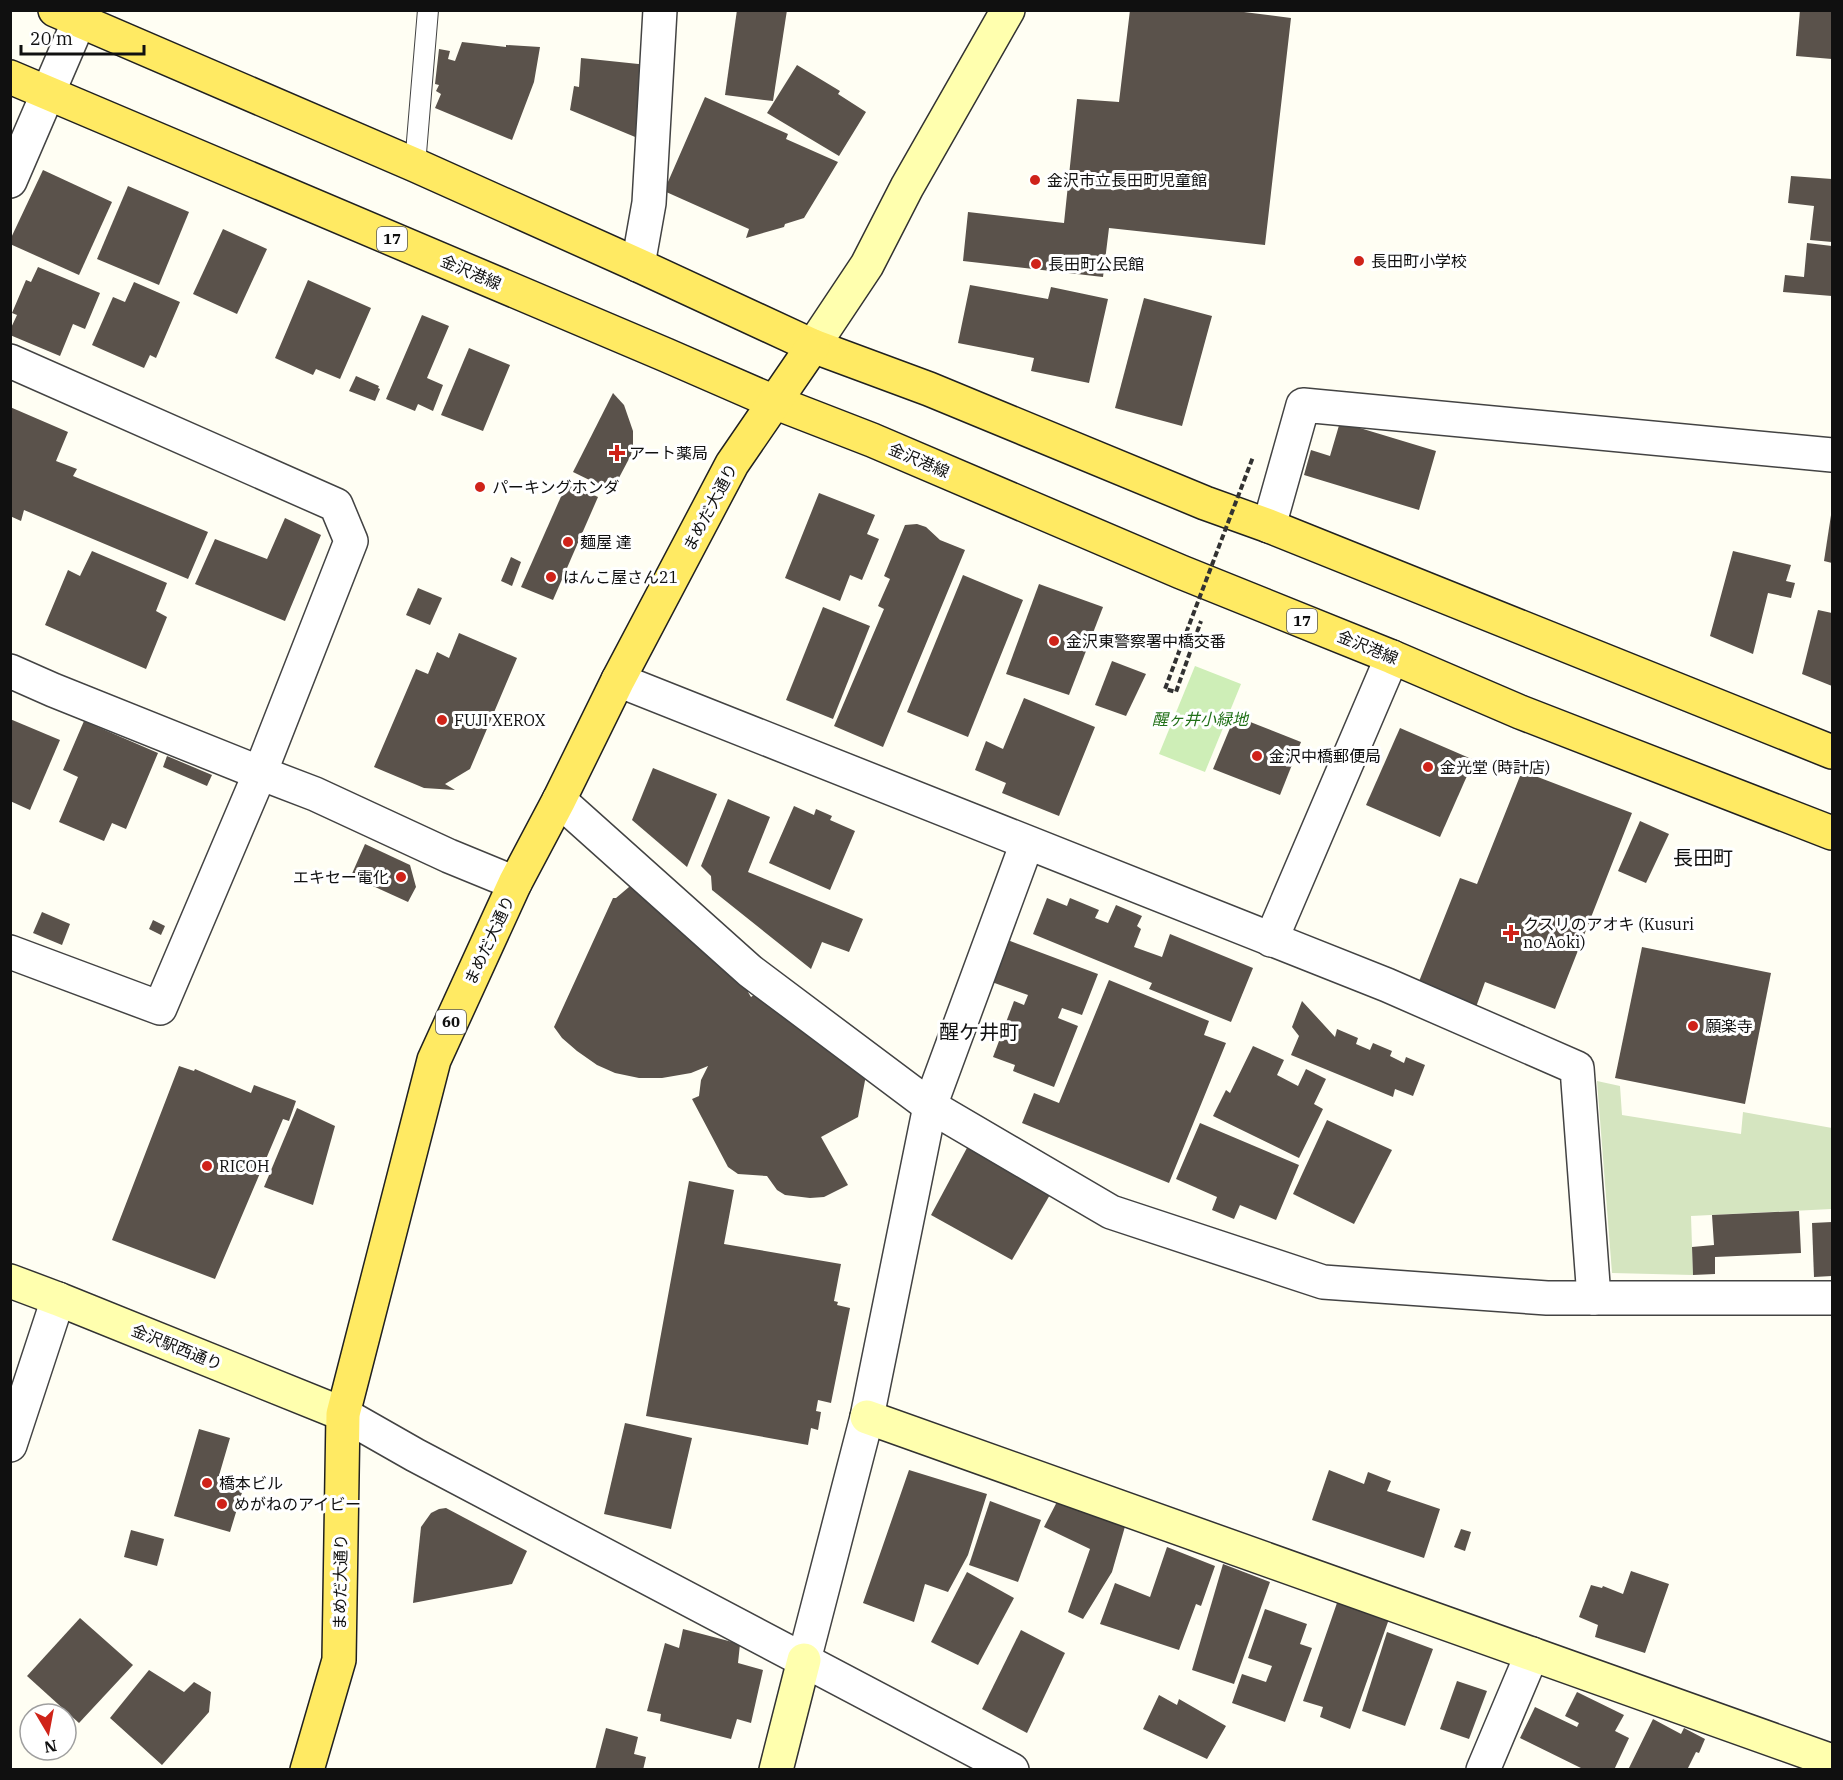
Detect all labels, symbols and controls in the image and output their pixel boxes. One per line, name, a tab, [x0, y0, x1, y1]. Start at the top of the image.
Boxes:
scale bar	[21, 18, 144, 56]
text: 20 m	[30, 27, 73, 50]
place label: 金沢市立長田町児童館	[1047, 170, 1207, 190]
marker: 金沢市立長田町児童館	[1028, 173, 1042, 187]
road number: 17	[377, 227, 407, 251]
street label: 金沢港線	[438, 250, 504, 294]
place label: 長田町小学校	[1371, 251, 1467, 271]
place label: 長田町公民館	[1048, 254, 1144, 274]
marker: 長田町小学校	[1352, 254, 1366, 268]
marker: 長田町公民館	[1029, 257, 1043, 271]
street label: 金沢港線	[886, 438, 952, 482]
place label: アート薬局	[629, 443, 708, 463]
marker: アート薬局	[610, 446, 624, 460]
street label: まめだ大通り	[679, 460, 741, 554]
place label: パーキングホンダ	[492, 477, 620, 497]
marker: パーキングホンダ	[473, 480, 487, 494]
place label: 麺屋 達	[580, 532, 632, 552]
marker: 麺屋 達	[561, 535, 575, 549]
place label: はんこ屋さん21	[563, 567, 678, 587]
marker: はんこ屋さん21	[544, 570, 558, 584]
road number: 17	[1287, 609, 1317, 633]
street label: 金沢港線	[1335, 626, 1401, 668]
place label: 金沢東警察署中橋交番	[1066, 631, 1226, 651]
marker: 金沢東警察署中橋交番	[1047, 634, 1061, 648]
park label: 醒ヶ井小緑地	[1152, 709, 1250, 729]
place label: FUJI XEROX	[454, 710, 546, 730]
marker: FUJI XEROX	[435, 713, 449, 727]
place label: 金沢中橋郵便局	[1269, 746, 1381, 766]
marker: 金沢中橋郵便局	[1250, 749, 1264, 763]
place label: 金光堂 (時計店)	[1440, 757, 1550, 777]
marker: 金光堂 (時計店)	[1421, 760, 1435, 774]
district label: 長田町	[1673, 844, 1733, 871]
place label: エキセー電化	[293, 867, 389, 887]
marker: エキセー電化	[394, 870, 408, 884]
street label: まめだ大通り	[460, 892, 518, 988]
place label: クスリのアオキ (Kusuri no Aoki)	[1523, 914, 1694, 952]
marker: クスリのアオキ (Kusuri no Aoki)	[1504, 926, 1518, 940]
road number: 60	[436, 1010, 466, 1034]
place label: 願楽寺	[1705, 1016, 1753, 1036]
district label: 醒ケ井町	[939, 1018, 1019, 1045]
marker: 願楽寺	[1686, 1019, 1700, 1033]
place label: RICOH	[219, 1156, 270, 1176]
marker: RICOH	[200, 1159, 214, 1173]
street label: 金沢駅西通り	[129, 1320, 225, 1374]
place label: 橋本ビル	[219, 1473, 283, 1493]
marker: 橋本ビル	[200, 1476, 214, 1490]
place label: めがねのアイビー	[234, 1494, 361, 1514]
marker: めがねのアイビー	[215, 1497, 229, 1511]
street label: まめだ大通り	[329, 1534, 351, 1630]
north arrow	[18, 1702, 78, 1762]
text: N	[43, 1736, 59, 1758]

